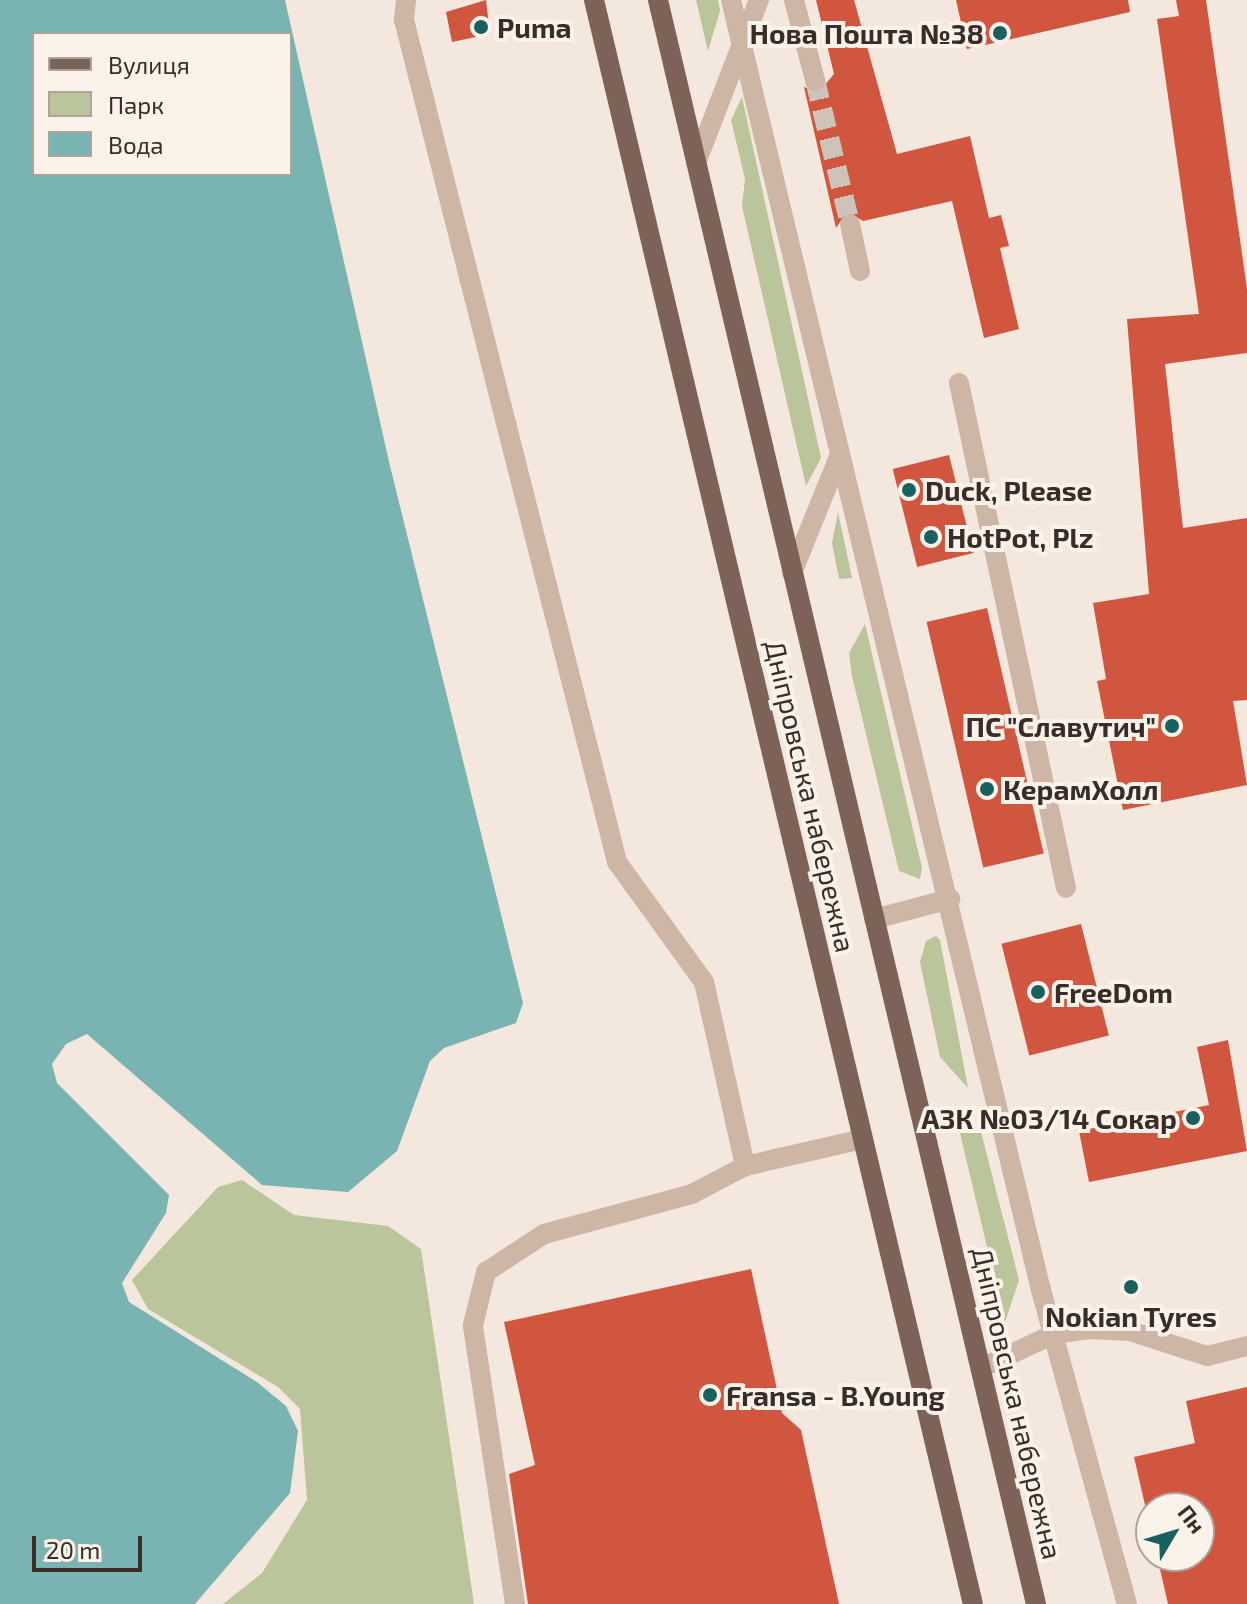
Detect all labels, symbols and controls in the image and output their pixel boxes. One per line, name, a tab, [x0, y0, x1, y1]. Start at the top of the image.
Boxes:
place label: Puma	[497, 10, 572, 44]
place label: Нова Пошта №38	[750, 16, 984, 50]
marker: Puma	[472, 18, 490, 36]
marker: Нова Пошта №38	[991, 24, 1009, 42]
legend	[32, 32, 292, 176]
text: Вулиця	[108, 50, 190, 79]
text: Парк	[108, 90, 164, 119]
text: Вода	[108, 130, 164, 159]
place label: Duck, Please	[925, 473, 1092, 507]
marker: Duck, Please	[900, 481, 918, 499]
place label: HotPot, Plz	[947, 520, 1093, 554]
marker: HotPot, Plz	[922, 528, 940, 546]
street label: Дніпровська набережна	[759, 637, 863, 955]
place label: ПС "Славутич"	[965, 709, 1156, 743]
marker: ПС "Славутич"	[1163, 717, 1181, 735]
place label: КерамХолл	[1003, 772, 1159, 806]
marker: КерамХолл	[978, 780, 996, 798]
place label: FreeDom	[1054, 975, 1173, 1009]
marker: FreeDom	[1029, 983, 1047, 1001]
place label: АЗК №03/14 Сокар	[921, 1101, 1177, 1135]
marker: АЗК №03/14 Сокар	[1184, 1109, 1202, 1127]
street label: Дніпровська набережна	[966, 1244, 1070, 1562]
marker: Nokian Tyres	[1122, 1278, 1140, 1296]
place label: Nokian Tyres	[1045, 1299, 1217, 1333]
place label: Fransa - B.Young	[726, 1378, 945, 1412]
marker: Fransa - B.Young	[701, 1386, 719, 1404]
north arrow	[1135, 1492, 1215, 1572]
text: Пн	[1173, 1499, 1211, 1538]
scale bar	[36, 1520, 146, 1570]
text: 20 m	[46, 1535, 100, 1564]

